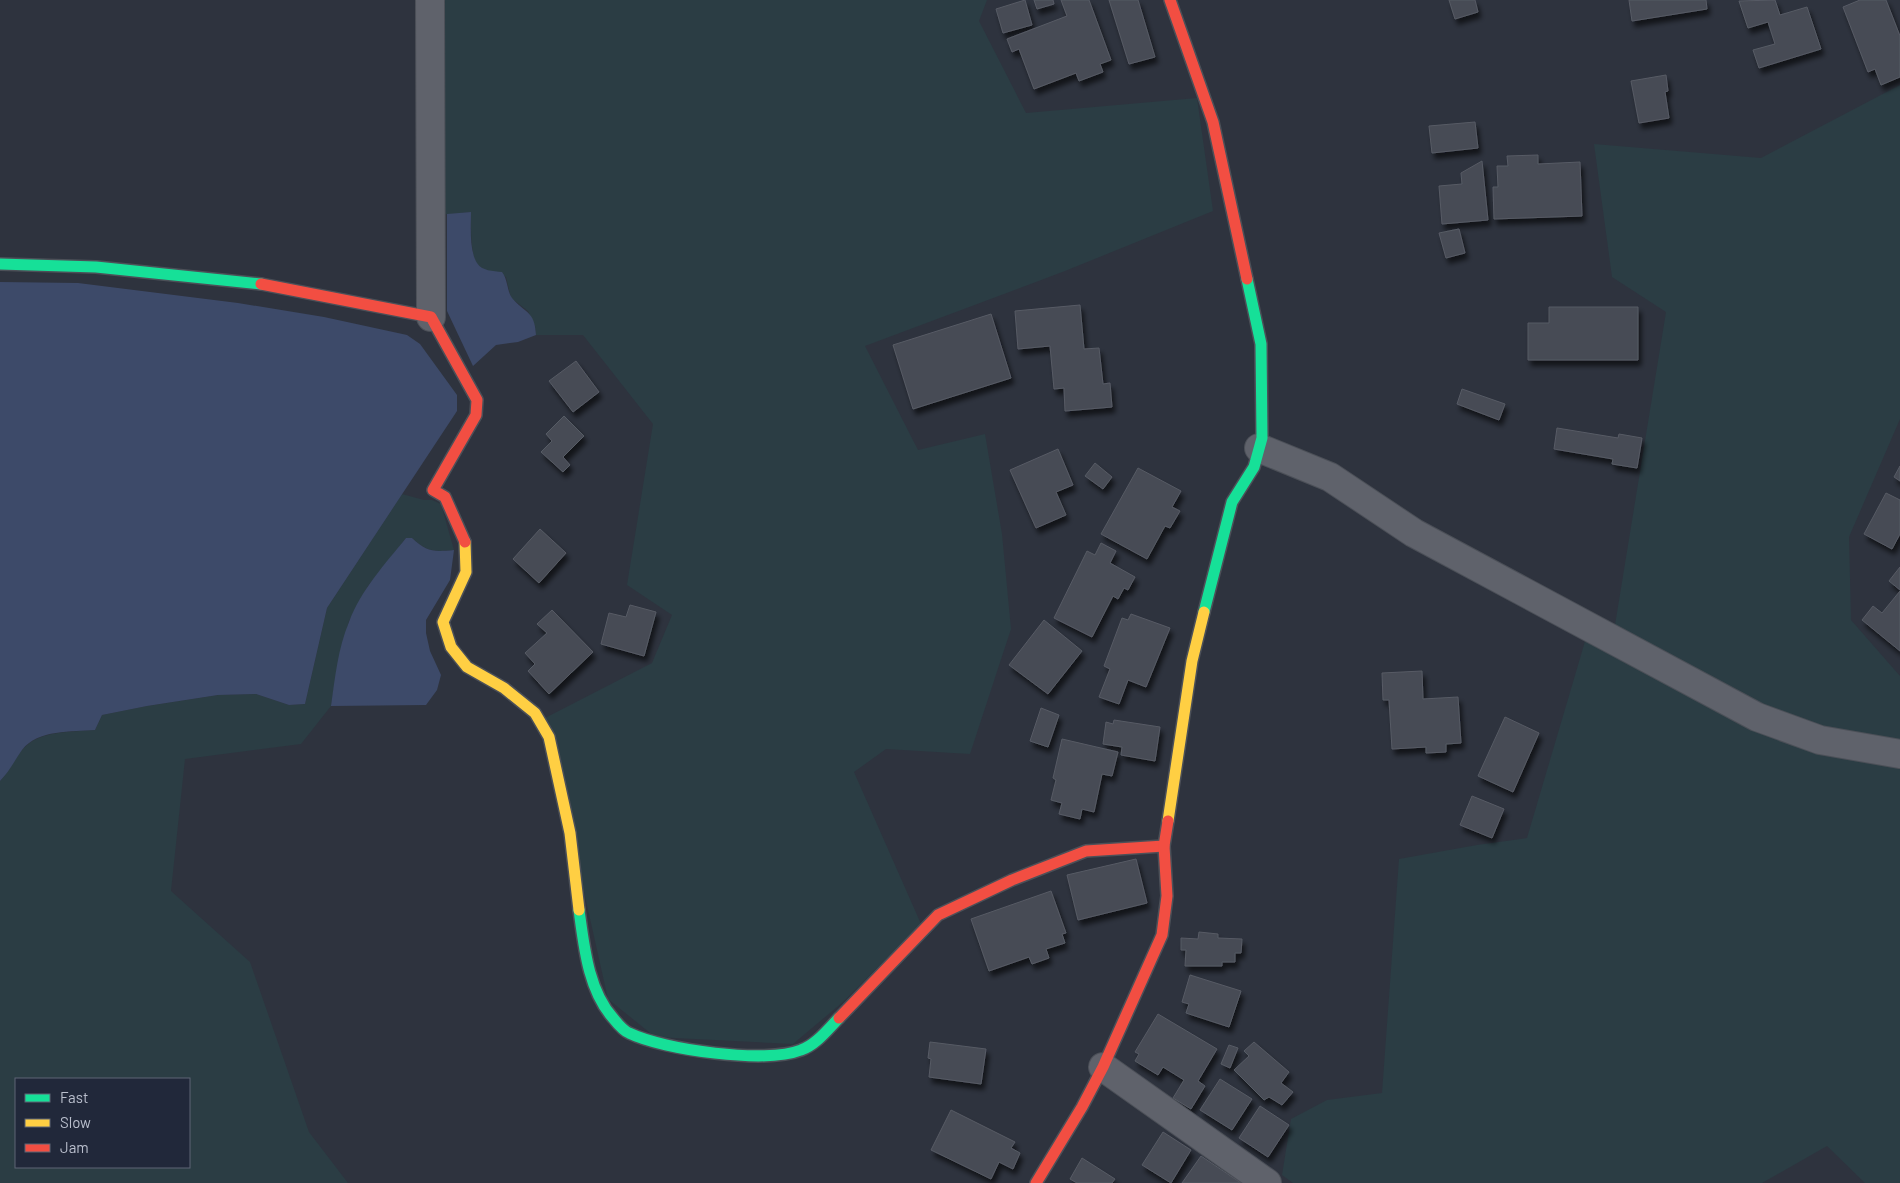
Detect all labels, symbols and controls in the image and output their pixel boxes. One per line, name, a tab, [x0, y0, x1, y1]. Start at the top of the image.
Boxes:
legend	[15, 1078, 190, 1168]
text: Fast	[60, 1088, 88, 1106]
text: Slow	[60, 1113, 91, 1131]
text: Jam	[60, 1138, 89, 1156]

